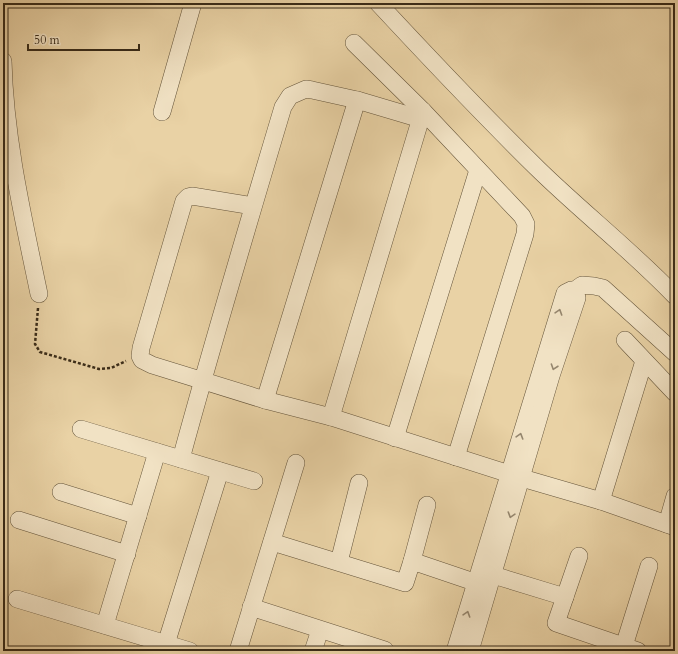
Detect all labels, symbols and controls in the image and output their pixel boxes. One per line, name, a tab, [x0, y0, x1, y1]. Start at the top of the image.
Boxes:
scale bar	[28, 26, 139, 52]
text: 50 m	[34, 32, 61, 48]
one-way arrow	[554, 308, 563, 315]
one-way arrow	[551, 363, 559, 370]
one-way arrow	[515, 432, 524, 439]
one-way arrow	[507, 511, 516, 518]
one-way arrow	[462, 611, 471, 618]

